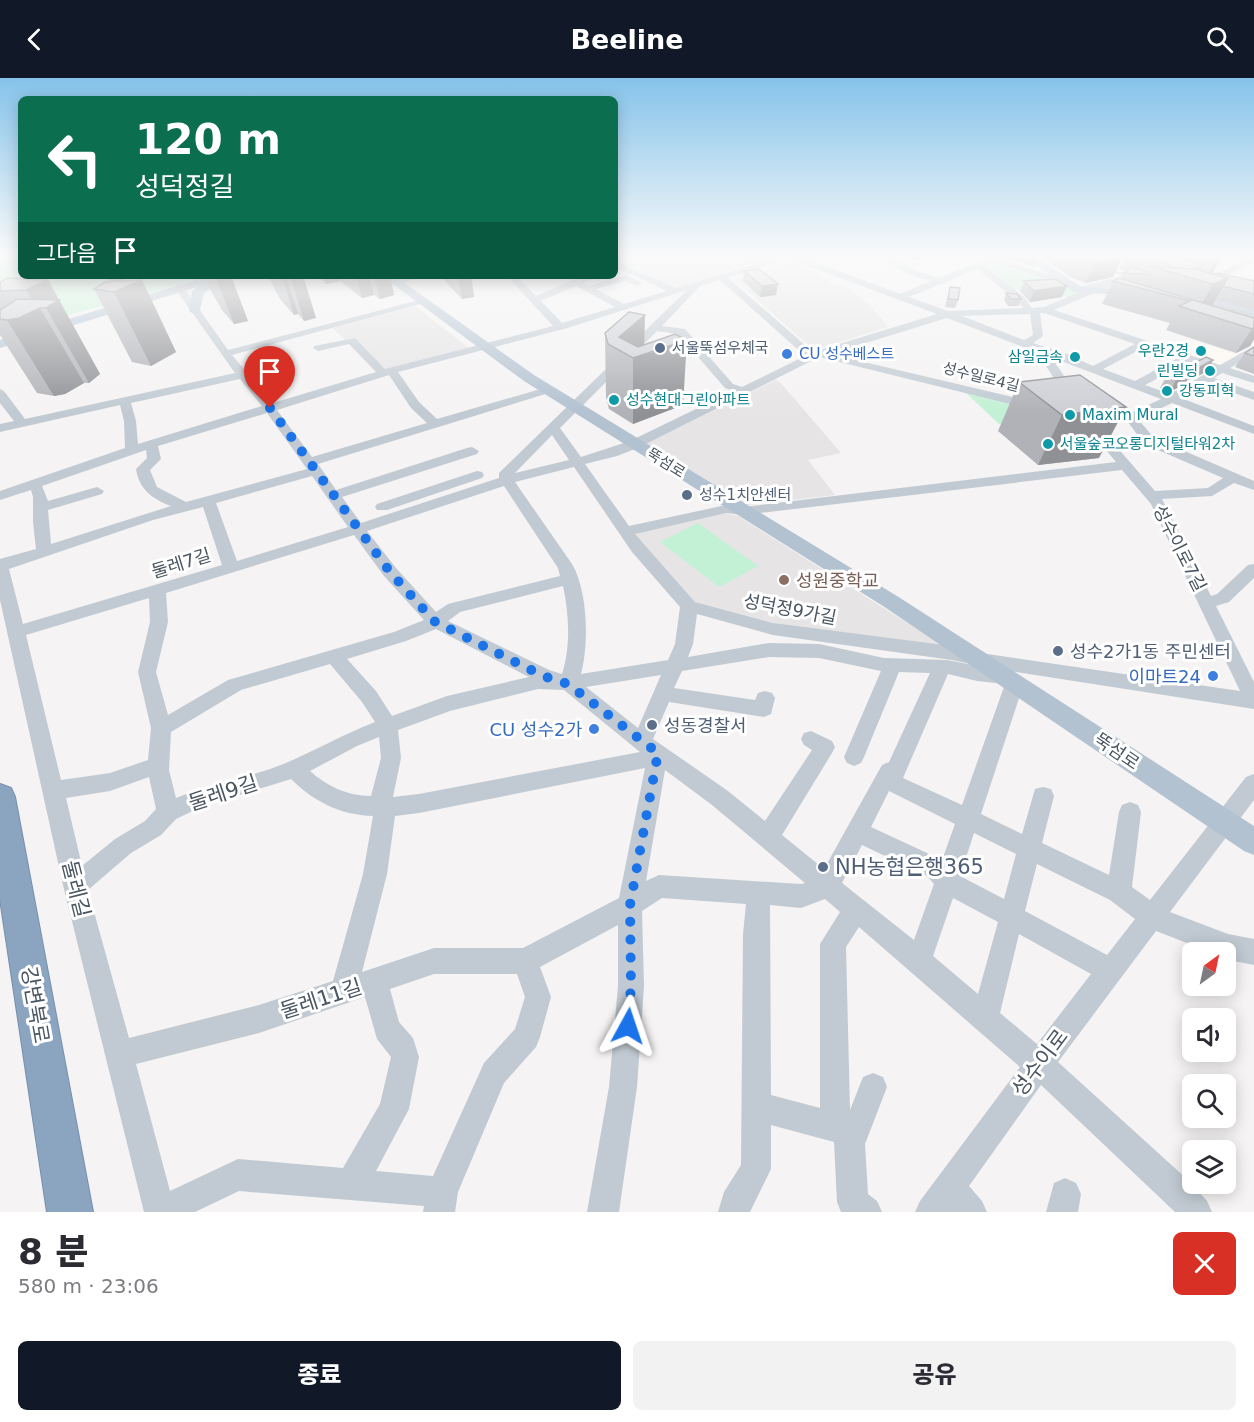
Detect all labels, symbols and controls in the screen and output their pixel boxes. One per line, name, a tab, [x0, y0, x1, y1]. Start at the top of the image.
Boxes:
icon: back	[18, 23, 51, 56]
icon: search	[1203, 23, 1236, 56]
text: Beeline	[570, 24, 684, 55]
text: 120 m	[135, 115, 281, 164]
icon: left	[36, 120, 114, 198]
text: 성덕정길	[135, 171, 234, 202]
icon: arrive	[109, 234, 142, 267]
text: 그다음	[36, 241, 97, 266]
place label: 서울뚝섬우체국	[672, 339, 769, 357]
marker: 서울뚝섬우체국	[653, 341, 667, 355]
place label: 우란2경	[1138, 342, 1189, 360]
marker: 우란2경	[1194, 344, 1208, 358]
place label: CU 성수베스트	[799, 345, 894, 363]
pin	[244, 346, 295, 408]
marker: CU 성수베스트	[780, 347, 794, 361]
place label: 삼일금속	[1008, 348, 1063, 366]
marker: 삼일금속	[1068, 350, 1082, 364]
icon: arrive	[253, 355, 286, 388]
street label: 성수일로4길	[941, 359, 1021, 395]
place label: 린빌딩	[1157, 362, 1198, 380]
marker: 린빌딩	[1203, 364, 1217, 378]
place label: 강동피혁	[1179, 382, 1234, 400]
marker: 강동피혁	[1160, 384, 1174, 398]
place label: 성수현대그린아파트	[626, 391, 750, 409]
marker: 성수현대그린아파트	[607, 393, 621, 407]
place label: Maxim Mural	[1082, 406, 1179, 424]
marker: Maxim Mural	[1063, 408, 1077, 422]
place label: 서울숲코오롱디지털타워2차	[1060, 435, 1235, 453]
marker: 서울숲코오롱디지털타워2차	[1041, 437, 1055, 451]
street label: 뚝섬로	[644, 444, 688, 482]
place label: 성수1치안센터	[699, 486, 791, 504]
marker: 성수1치안센터	[680, 488, 694, 502]
street label: 성수이로7길	[1149, 501, 1211, 595]
street label: 둘레7길	[149, 544, 213, 582]
place label: 성원중학교	[796, 570, 879, 591]
marker: 성원중학교	[777, 573, 791, 587]
street label: 성덕정9가길	[742, 590, 838, 628]
place label: 성수2가1동 주민센터	[1070, 641, 1231, 662]
marker: 성수2가1동 주민센터	[1051, 644, 1065, 658]
place label: 이마트24	[1128, 666, 1201, 687]
marker: 이마트24	[1206, 669, 1220, 683]
place label: 성동경찰서	[664, 715, 747, 736]
marker: 성동경찰서	[645, 718, 659, 732]
place label: CU 성수2가	[489, 719, 582, 740]
marker: CU 성수2가	[587, 722, 601, 736]
street label: 뚝섬로	[1091, 728, 1143, 774]
street label: 둘레9길	[185, 771, 261, 815]
place label: NH농협은행365	[835, 855, 984, 879]
street label: 둘레길	[57, 858, 95, 920]
marker: NH농협은행365	[816, 860, 830, 874]
north arrow	[1182, 942, 1236, 996]
map controls	[1182, 942, 1236, 1194]
street label: 강변북로	[16, 965, 54, 1045]
street label: 둘레11길	[277, 975, 365, 1023]
position arrow	[596, 994, 660, 1058]
button: sound	[1182, 1008, 1236, 1062]
street label: 성수이로	[1007, 1025, 1073, 1101]
button: search	[1182, 1074, 1236, 1128]
button: layers	[1182, 1140, 1236, 1194]
text: 8 분	[18, 1231, 89, 1272]
button: close	[1173, 1232, 1236, 1295]
text: 580 m · 23:06	[18, 1274, 159, 1298]
button: 종료	[18, 1341, 621, 1410]
button: 공유	[633, 1341, 1236, 1410]

